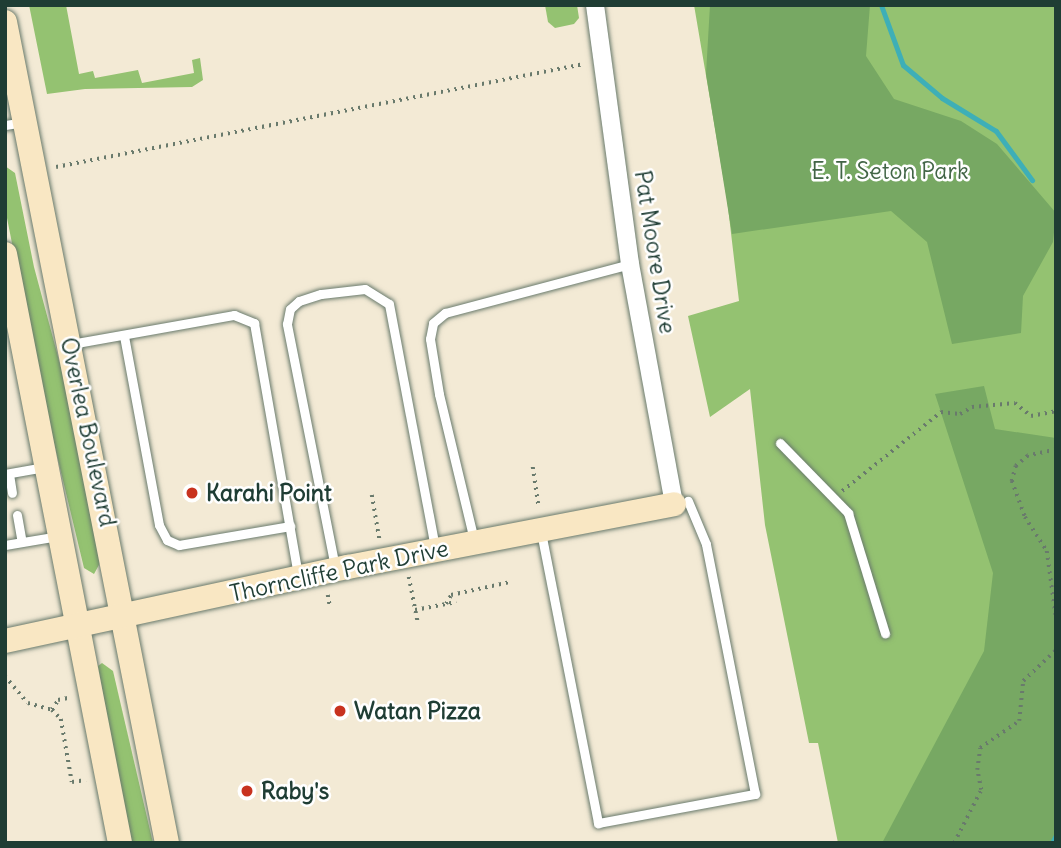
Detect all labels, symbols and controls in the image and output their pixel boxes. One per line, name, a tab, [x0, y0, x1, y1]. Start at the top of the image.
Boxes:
park label: E. T. Seton Park	[811, 157, 969, 185]
street label: Pat Moore Drive	[628, 168, 682, 336]
street label: Overlea Boulevard	[54, 335, 122, 529]
place label: Karahi Point	[206, 479, 332, 507]
marker: Karahi Point	[184, 485, 200, 501]
street label: Thorncliffe Park Drive	[227, 534, 451, 608]
place label: Watan Pizza	[354, 697, 481, 725]
marker: Watan Pizza	[332, 703, 348, 719]
place label: Raby's	[261, 777, 329, 805]
marker: Raby's	[239, 783, 255, 799]

